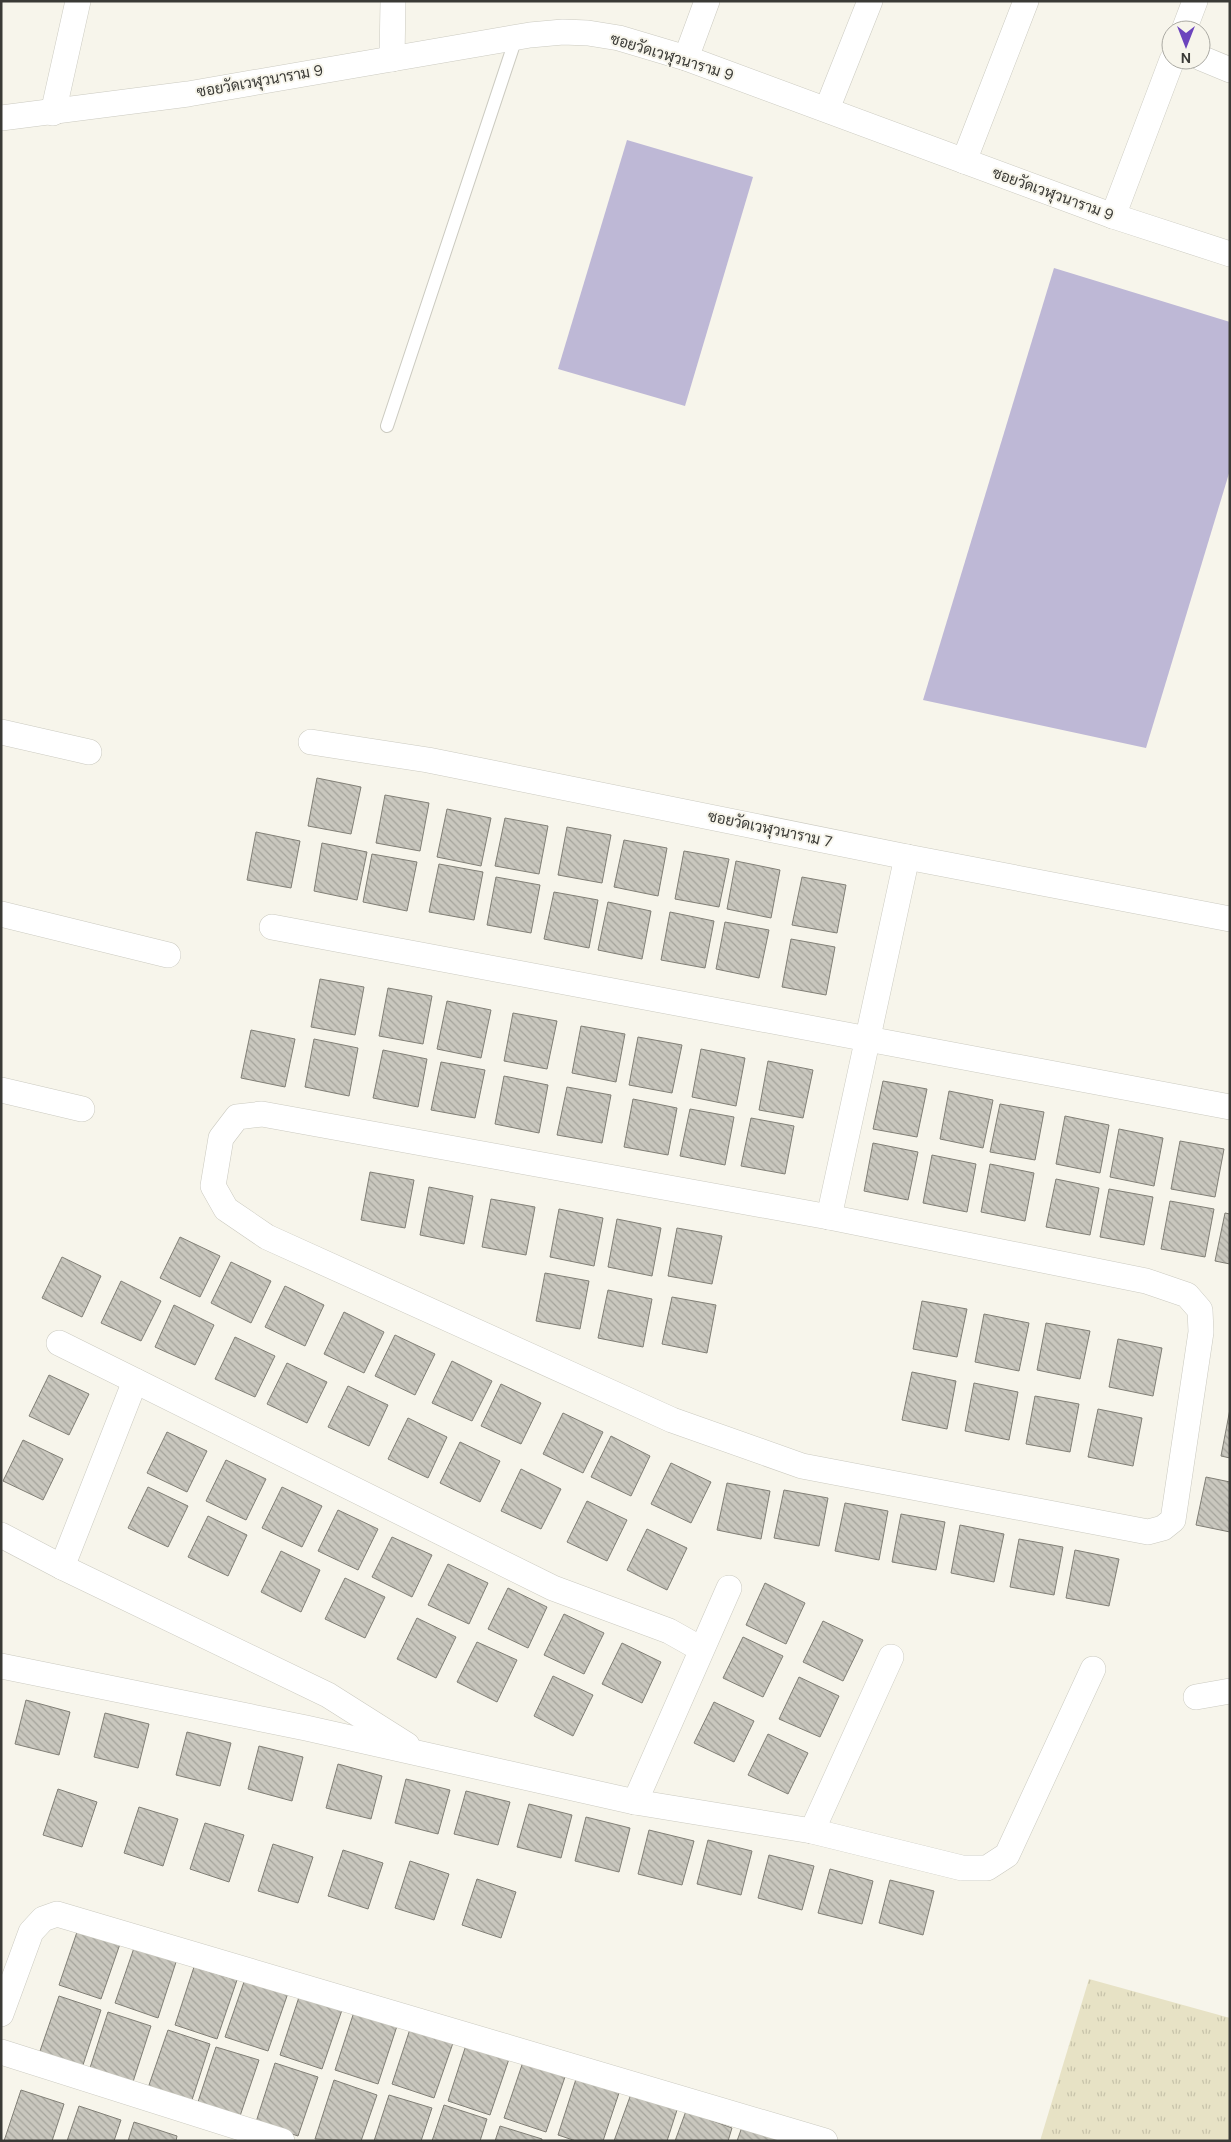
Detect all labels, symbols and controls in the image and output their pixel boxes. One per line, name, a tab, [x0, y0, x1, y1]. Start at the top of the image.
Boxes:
north arrow	[1161, 20, 1211, 70]
street label: ซอยวัดเวฬุวนาราม 9	[608, 29, 736, 86]
text: N	[1181, 49, 1191, 67]
street label: ซอยวัดเวฬุวนาราม 9	[195, 60, 325, 103]
street label: ซอยวัดเวฬุวนาราม 9	[989, 163, 1117, 226]
street label: ซอยวัดเวฬุวนาราม 7	[706, 806, 834, 853]

